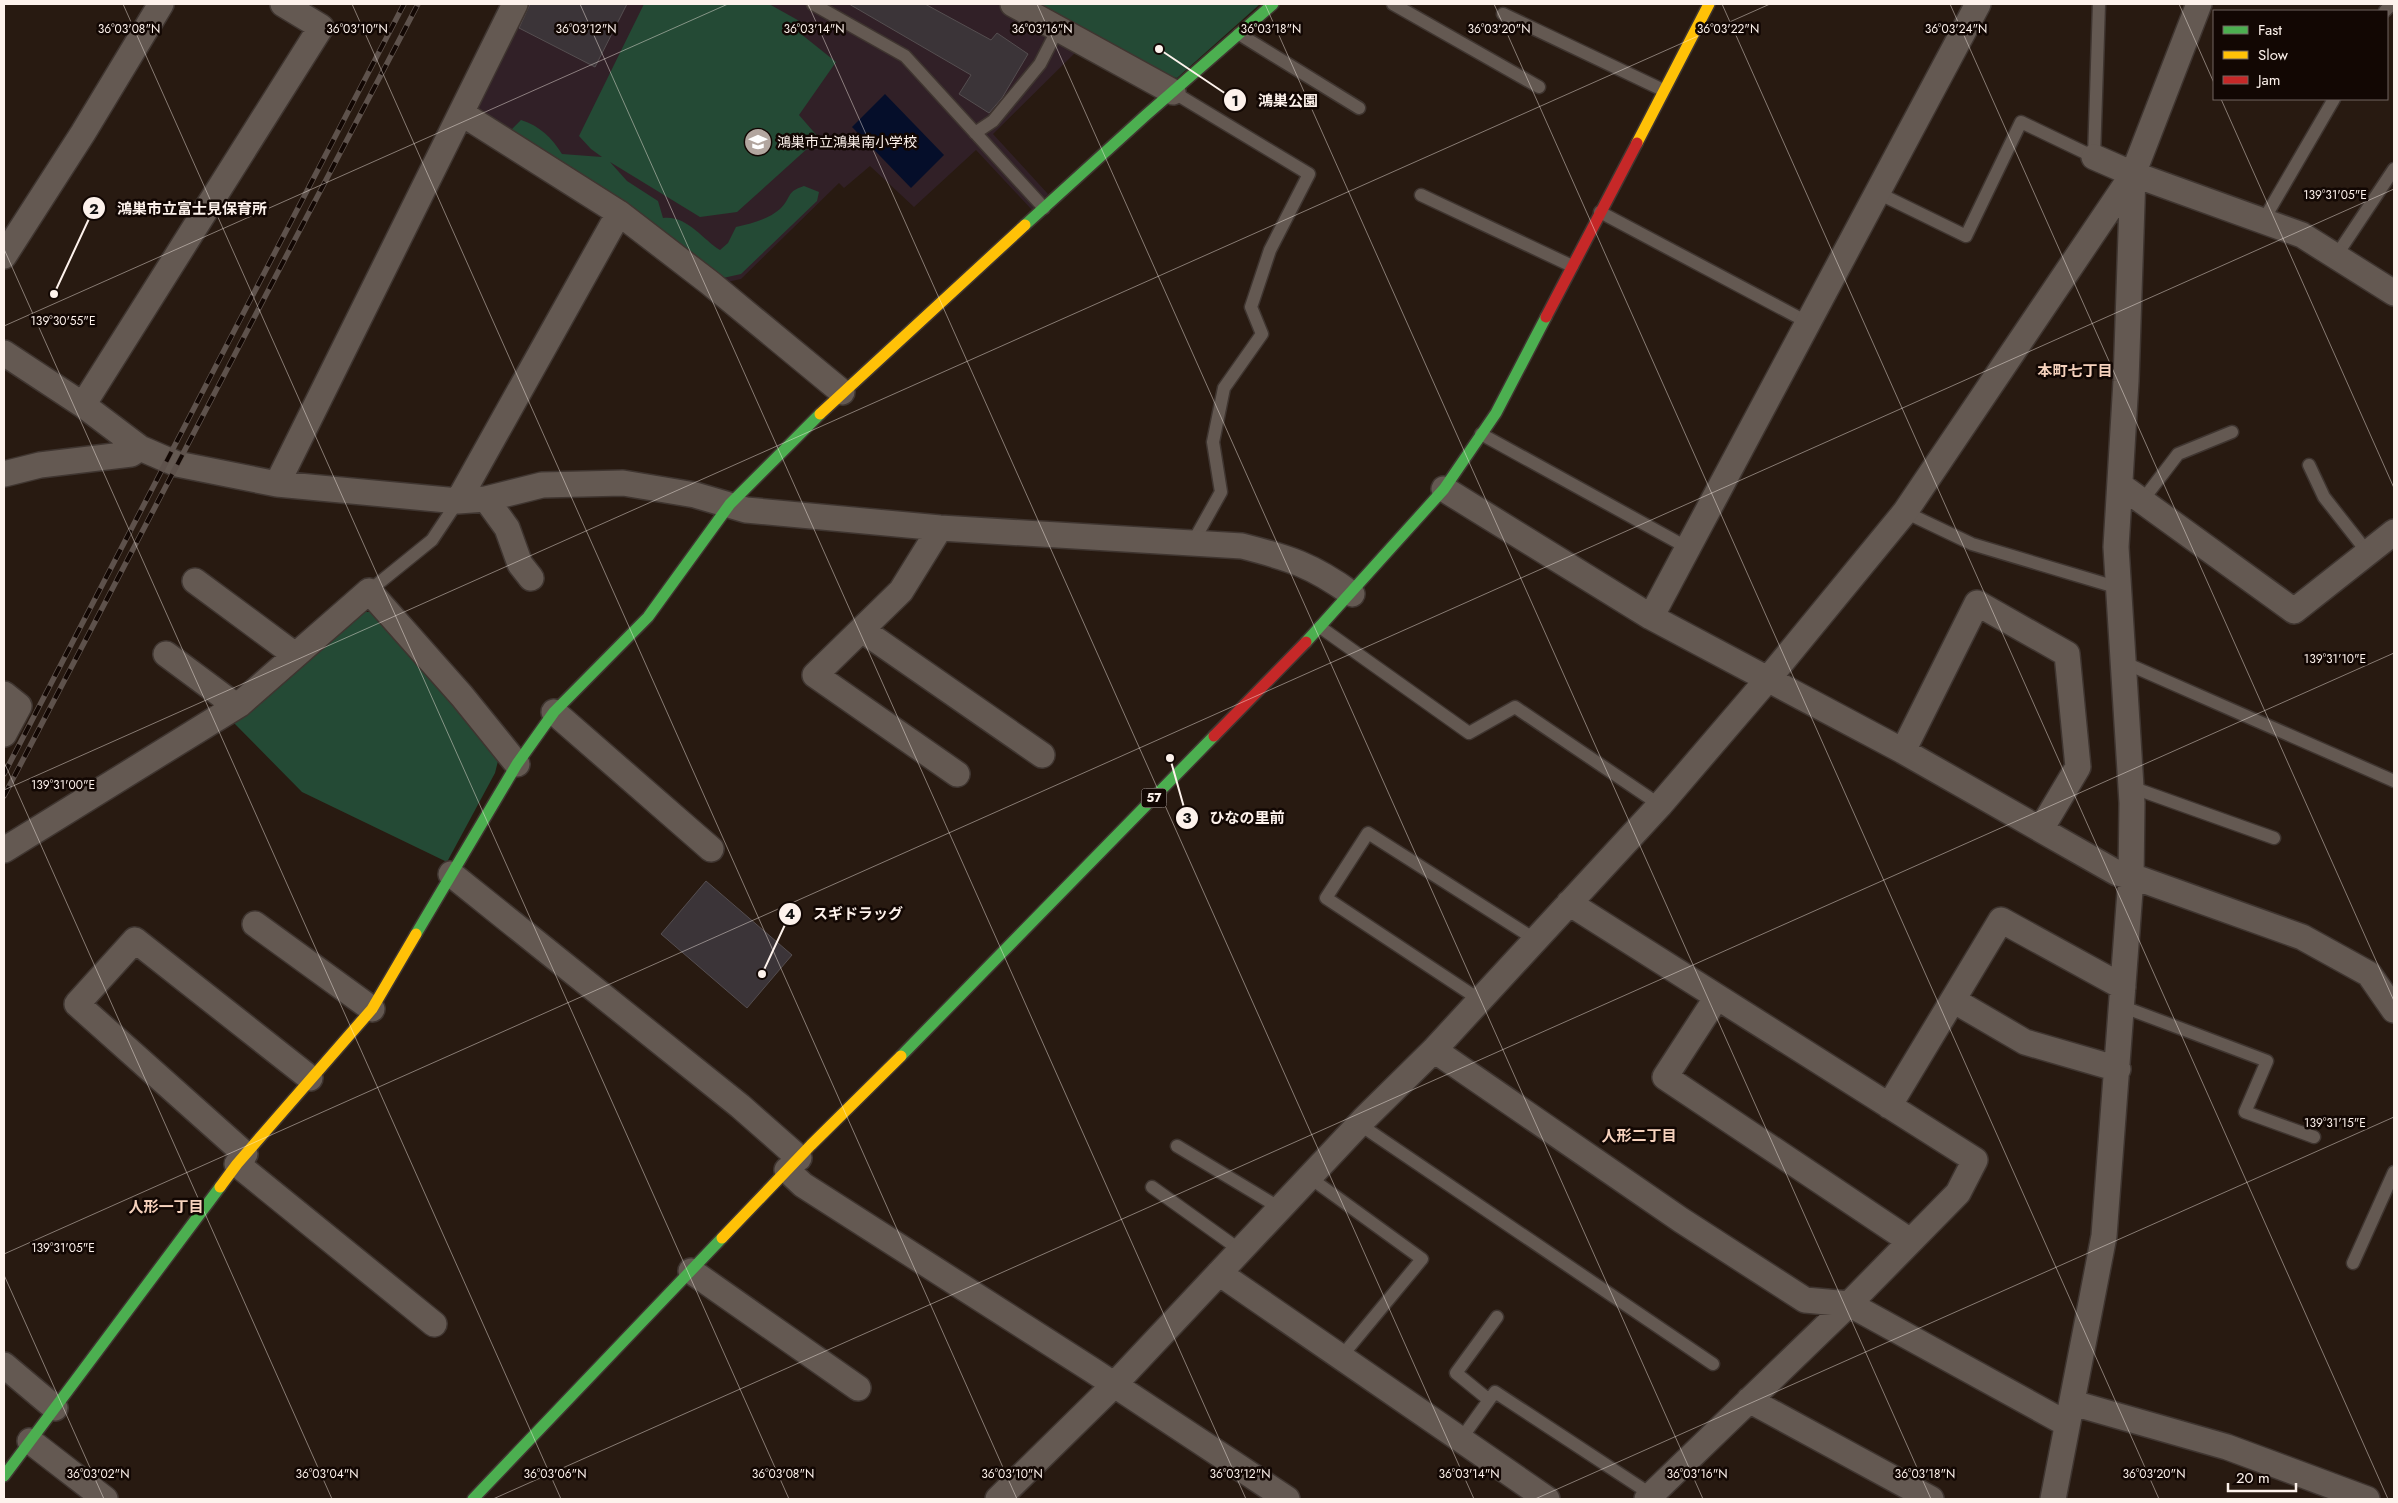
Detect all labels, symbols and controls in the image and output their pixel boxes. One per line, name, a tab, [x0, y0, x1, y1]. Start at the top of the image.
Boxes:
legend	[2213, 10, 2388, 100]
text: Fast	[2258, 19, 2282, 41]
text: 36°03'08"N	[98, 20, 160, 38]
text: 36°03'10"N	[326, 20, 388, 38]
text: 36°03'12"N	[555, 20, 617, 38]
text: 36°03'14"N	[783, 20, 845, 38]
text: 36°03'16"N	[1011, 20, 1073, 38]
text: 36°03'18"N	[1241, 20, 1301, 38]
text: 36°03'20"N	[1468, 20, 1530, 38]
text: 36°03'22"N	[1697, 20, 1759, 38]
text: 36°03'24"N	[1925, 20, 1987, 38]
text: Slow	[2258, 44, 2289, 66]
text: Jam	[2256, 69, 2281, 91]
callout: 鴻巣公園	[1223, 85, 1328, 115]
text: 1	[1231, 90, 1239, 112]
text: 鴻巣公園	[1258, 90, 1318, 112]
school or university icon: 鴻巣市立鴻巣南小学校	[743, 127, 773, 157]
place label: 鴻巣市立鴻巣南小学校	[777, 132, 917, 152]
text: 139°31'05"E	[2303, 186, 2367, 204]
callout: 鴻巣市立富士見保育所	[82, 193, 277, 223]
text: 2	[89, 198, 99, 220]
text: 鴻巣市立富士見保育所	[117, 198, 267, 220]
text: 139°30'55"E	[30, 312, 96, 330]
district label: 本町七丁目	[2037, 360, 2113, 382]
text: 139°31'10"E	[2304, 650, 2366, 668]
text: 139°31'00"E	[31, 776, 95, 794]
road number: 57	[1142, 788, 1166, 808]
callout: ひなの里前	[1174, 803, 1294, 833]
text: 3	[1182, 807, 1192, 829]
text: ひなの里前	[1209, 807, 1285, 829]
callout: スギドラッグ	[778, 899, 913, 929]
text: 4	[785, 903, 795, 925]
text: スギドラッグ	[813, 903, 903, 925]
text: 139°31'15"E	[2304, 1114, 2366, 1132]
district label: 人形二丁目	[1601, 1125, 1677, 1147]
district label: 人形一丁目	[128, 1196, 204, 1218]
text: 139°31'05"E	[31, 1239, 95, 1257]
scale bar	[2228, 1460, 2296, 1492]
text: 36°03'02"N	[67, 1465, 129, 1483]
text: 36°03'04"N	[295, 1465, 359, 1483]
text: 36°03'06"N	[524, 1465, 586, 1483]
text: 36°03'08"N	[752, 1465, 814, 1483]
text: 36°03'10"N	[981, 1465, 1043, 1483]
text: 36°03'12"N	[1209, 1465, 1271, 1483]
text: 36°03'14"N	[1438, 1465, 1500, 1483]
text: 36°03'16"N	[1666, 1465, 1728, 1483]
text: 36°03'18"N	[1895, 1465, 1955, 1483]
text: 36°03'20"N	[2123, 1465, 2185, 1483]
text: 20 m	[2236, 1467, 2270, 1489]

